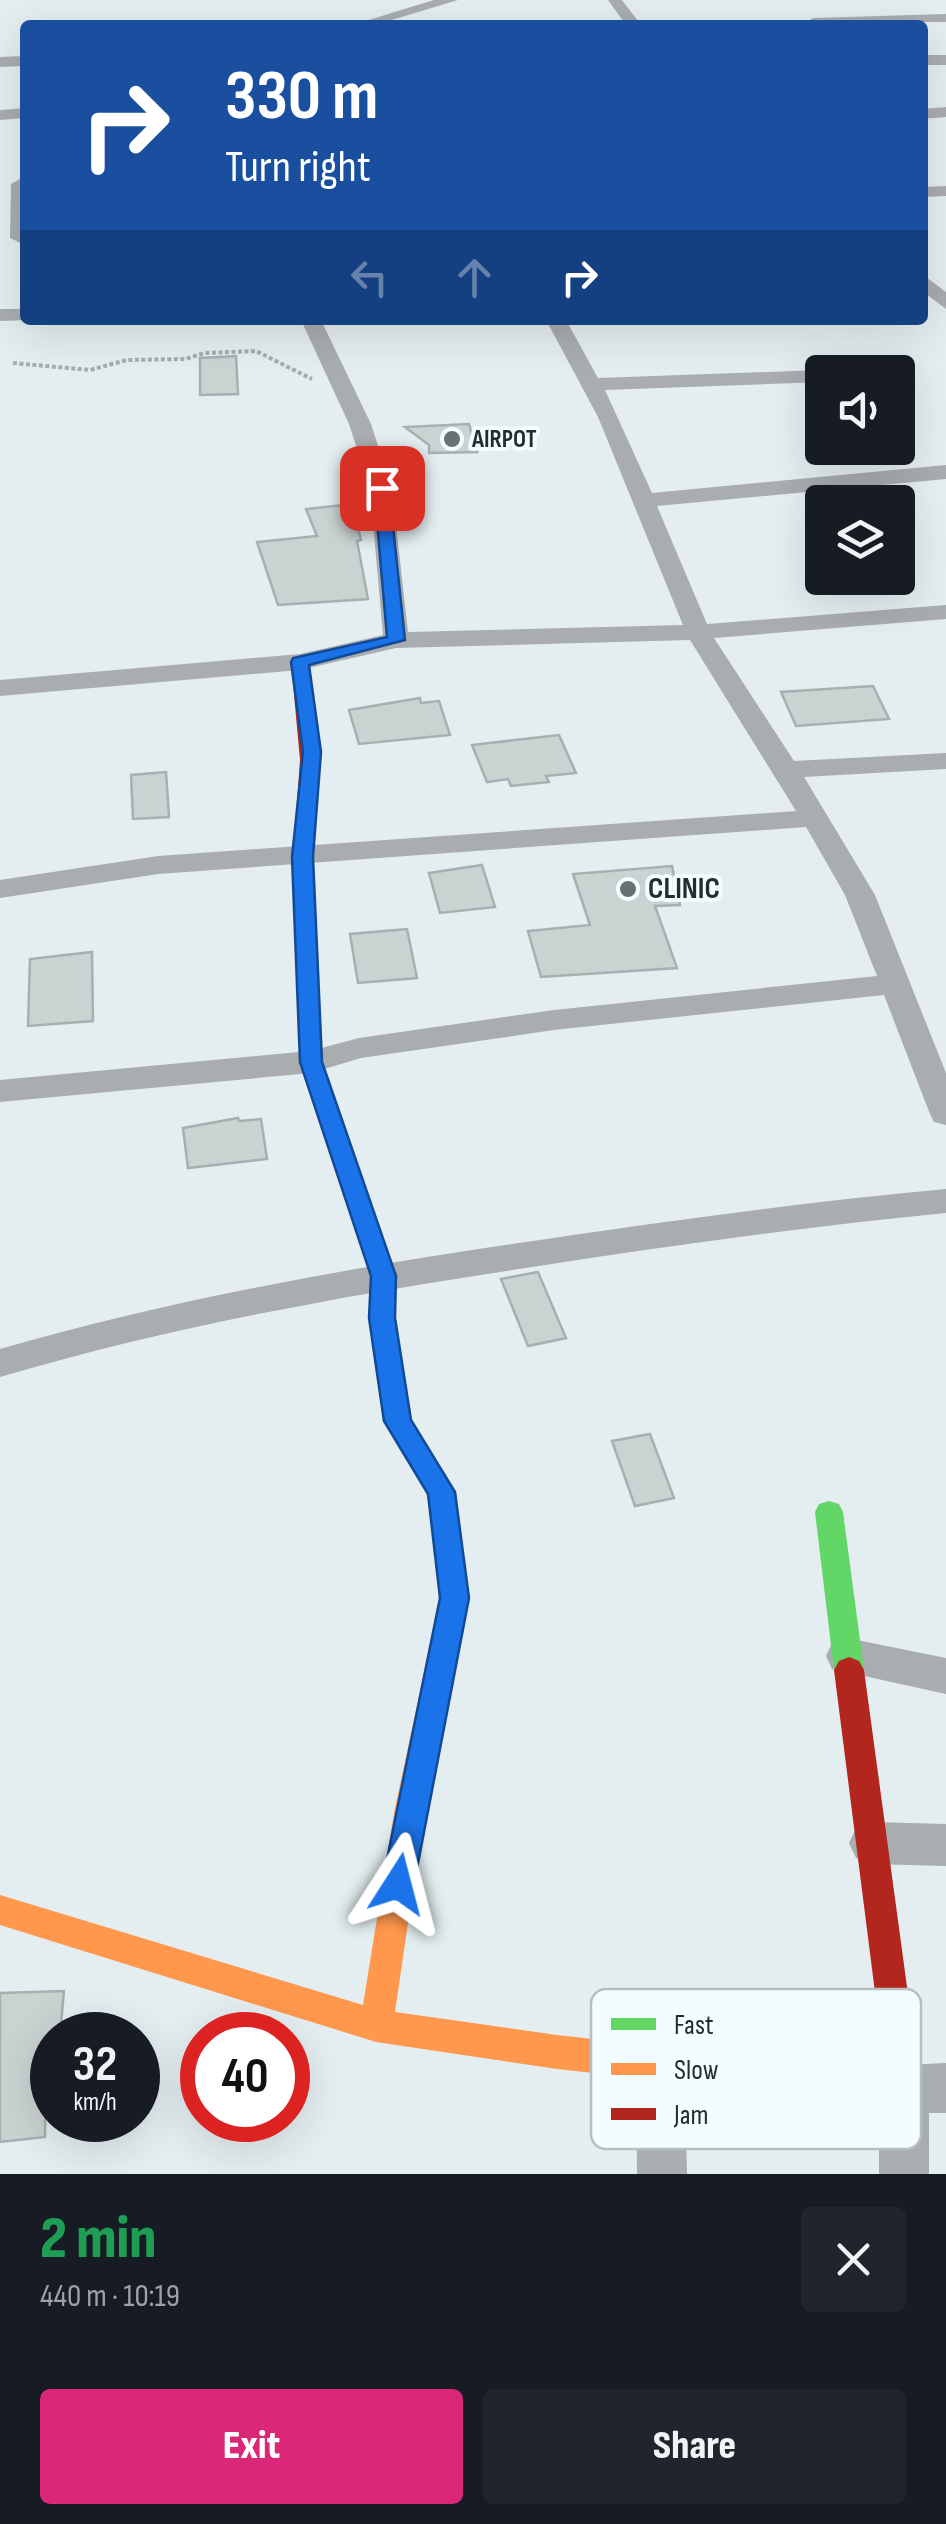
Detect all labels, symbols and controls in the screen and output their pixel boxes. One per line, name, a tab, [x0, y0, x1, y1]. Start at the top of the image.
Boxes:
text: 330 m	[225, 55, 378, 139]
icon: right	[60, 60, 190, 190]
text: Turn right	[225, 140, 371, 195]
icon: left	[342, 250, 397, 305]
icon: ahead	[447, 250, 502, 305]
icon: right	[552, 250, 607, 305]
map controls	[805, 355, 915, 595]
button: sound	[805, 355, 915, 465]
place label: AIRPOT	[471, 424, 537, 455]
marker: AIRPOT	[441, 428, 463, 450]
pin	[340, 446, 425, 531]
icon: arrive	[355, 461, 410, 516]
button: layers	[805, 485, 915, 595]
place label: CLINIC	[648, 871, 720, 907]
marker: CLINIC	[617, 878, 639, 900]
position arrow	[346, 1832, 450, 1936]
legend	[591, 1989, 921, 2149]
text: Fast	[674, 2009, 713, 2042]
speed limit sign: 40	[180, 2012, 310, 2142]
text: 32	[73, 2035, 117, 2095]
text: Slow	[674, 2054, 719, 2087]
text: km/h	[73, 2087, 117, 2118]
text: Jam	[673, 2099, 709, 2132]
text: 2 min	[40, 2203, 156, 2275]
button: close	[801, 2207, 906, 2312]
text: 440 m · 10:19	[40, 2277, 180, 2316]
button: Exit	[40, 2389, 463, 2504]
button: Share	[483, 2389, 906, 2504]

